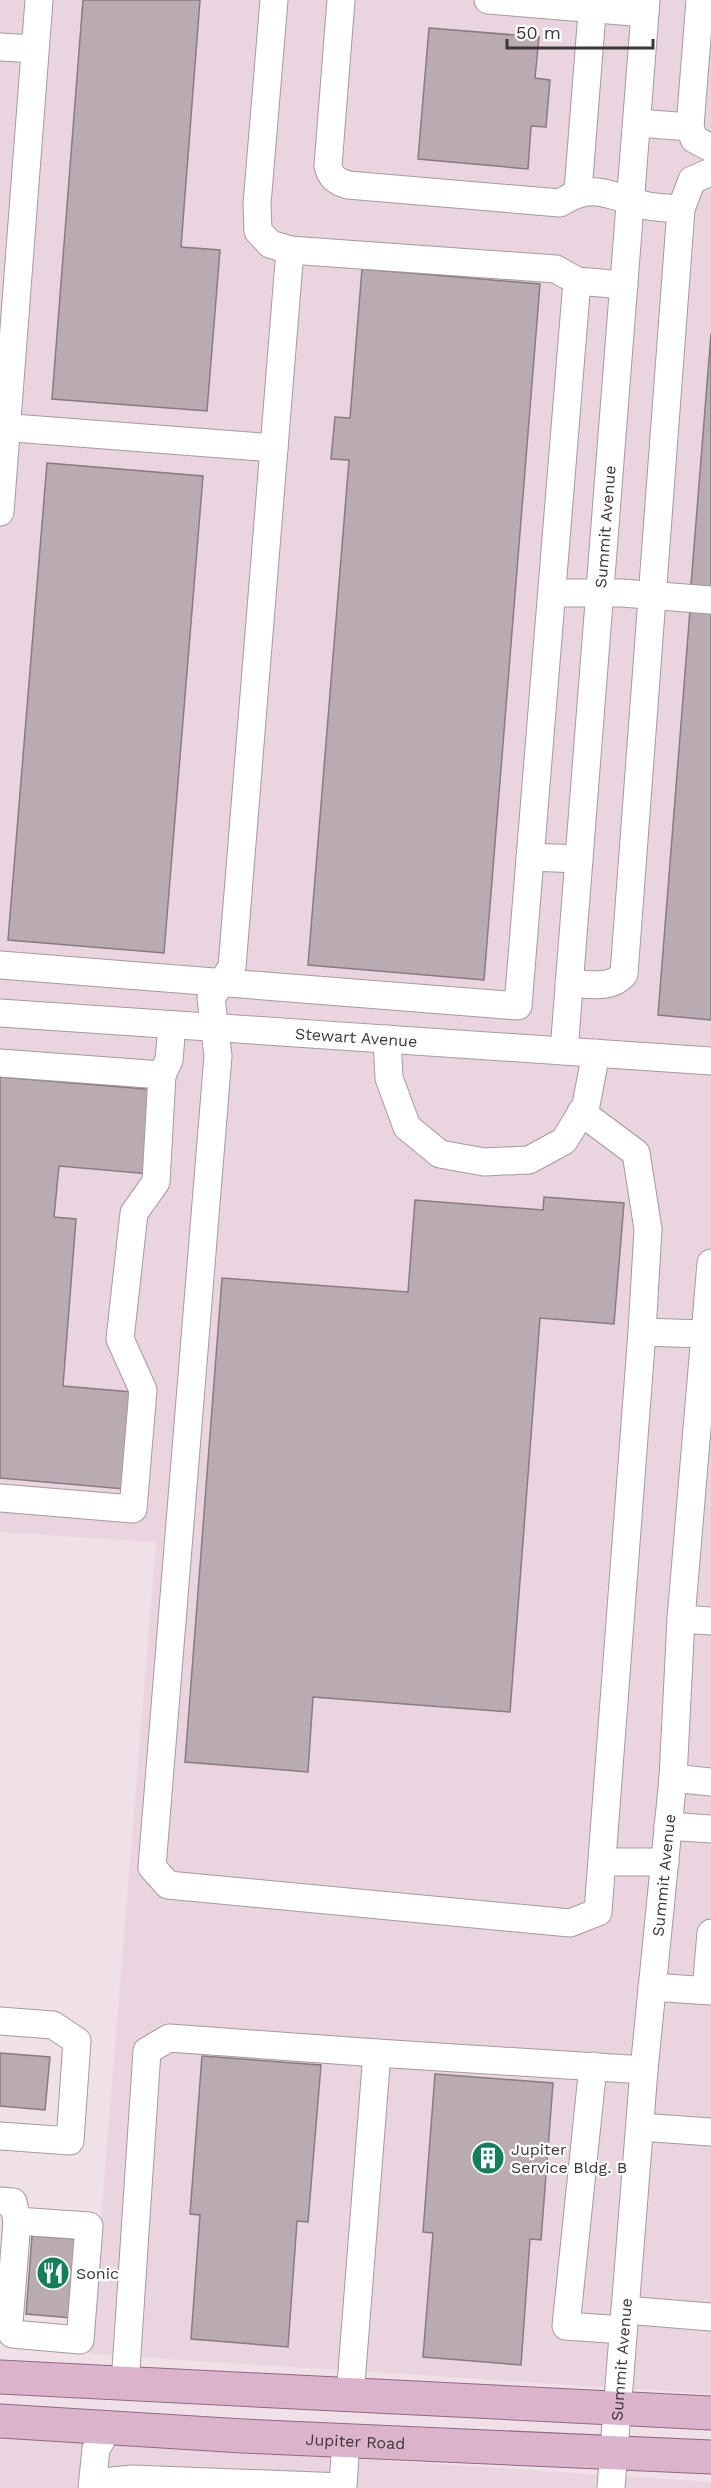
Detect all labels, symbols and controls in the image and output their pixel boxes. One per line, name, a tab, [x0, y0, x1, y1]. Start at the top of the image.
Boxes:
scale bar	[507, 12, 652, 50]
text: 50 m	[516, 22, 561, 43]
street label: Summit Avenue	[591, 465, 620, 589]
street label: Stewart Avenue	[294, 1024, 418, 1051]
street label: Summit Avenue	[648, 1813, 679, 1937]
building icon: Jupiter Service Bldg. B	[470, 2140, 506, 2176]
place label: Jupiter Service Bldg. B	[511, 2140, 627, 2177]
restaurant icon: Sonic	[35, 2255, 71, 2291]
place label: Sonic	[76, 2264, 119, 2283]
street label: Summit Avenue	[607, 2297, 636, 2421]
street label: Jupiter Road	[305, 2430, 406, 2453]

